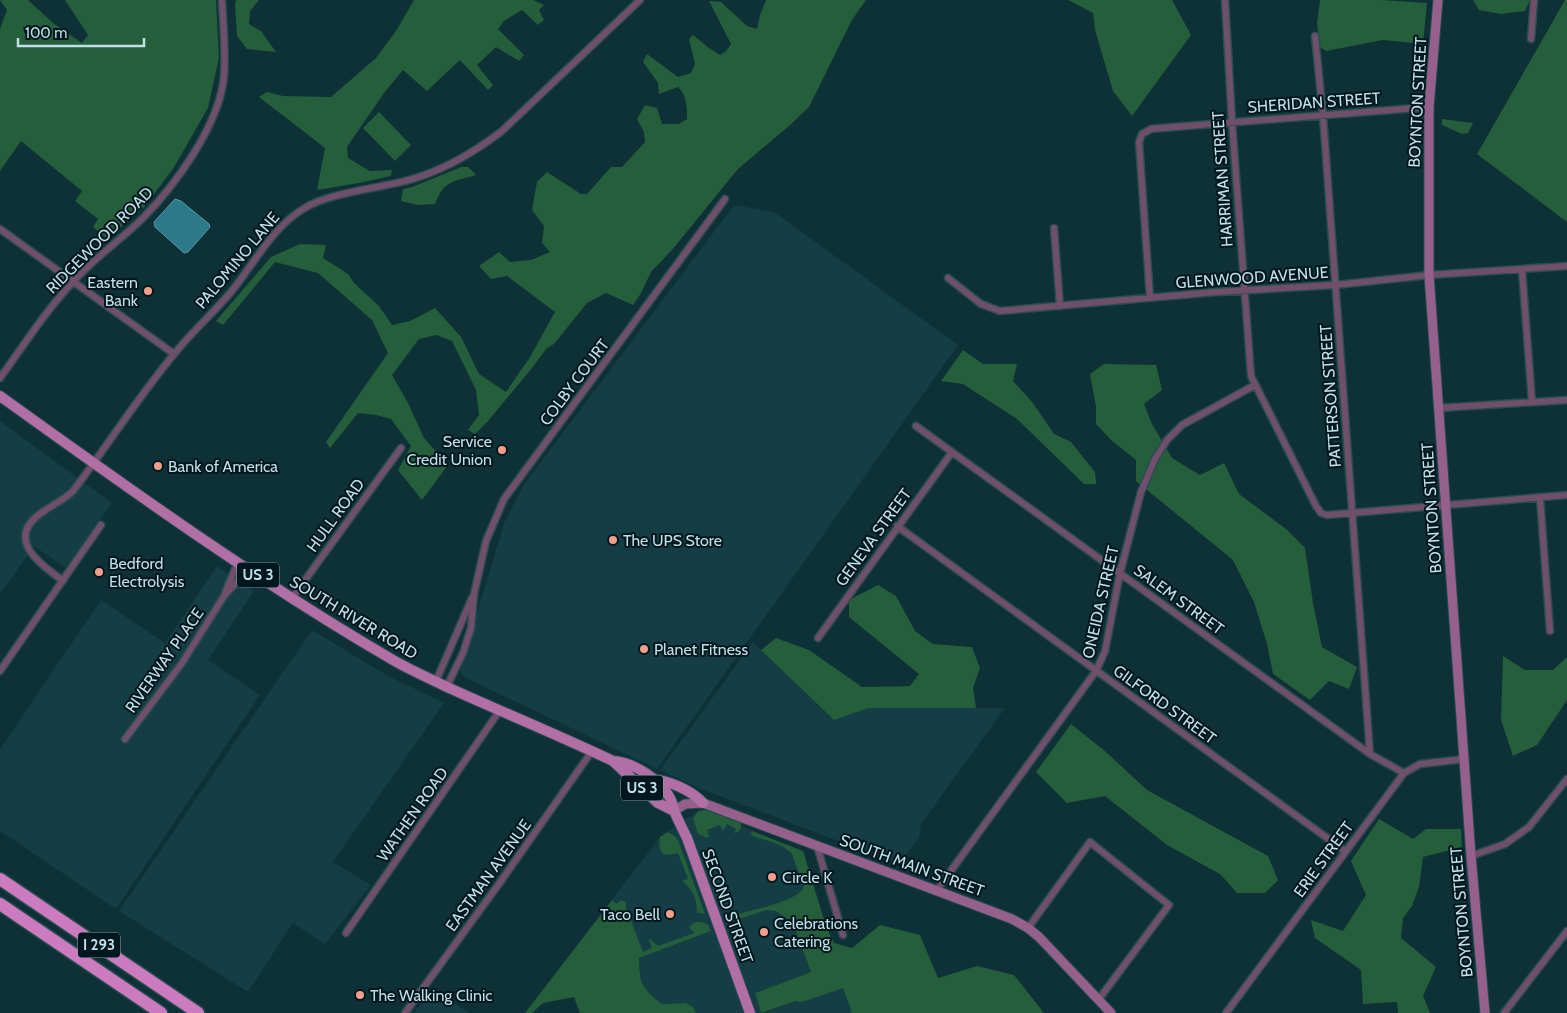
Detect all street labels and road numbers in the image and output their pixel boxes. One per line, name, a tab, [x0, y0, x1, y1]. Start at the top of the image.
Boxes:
street label: BOYNTON STREET	[1405, 36, 1430, 168]
street label: SHERIDAN STREET	[1247, 88, 1382, 117]
street label: HARRIMAN STREET	[1208, 110, 1237, 247]
street label: RIDGEWOOD ROAD	[42, 183, 157, 298]
street label: PALOMINO LANE	[191, 208, 283, 313]
street label: GLENWOOD AVENUE	[1175, 263, 1329, 292]
street label: PATTERSON STREET	[1316, 323, 1345, 468]
street label: COLBY COURT	[536, 335, 613, 429]
street label: BOYNTON STREET	[1417, 442, 1446, 574]
street label: HULL ROAD	[303, 475, 368, 556]
street label: GENEVA STREET	[832, 484, 915, 590]
street label: ONEIDA STREET	[1078, 543, 1123, 660]
street label: SALEM STREET	[1130, 560, 1228, 639]
road number: US 3	[237, 562, 279, 588]
street label: SOUTH RIVER ROAD	[286, 572, 421, 663]
street label: RIVERWAY PLACE	[121, 604, 208, 716]
street label: GILFORD STREET	[1110, 661, 1220, 748]
street label: WATHEN ROAD	[373, 764, 452, 865]
road number: US 3	[621, 776, 663, 800]
street label: EASTMAN AVENUE	[442, 816, 535, 935]
street label: ERIE STREET	[1290, 817, 1357, 901]
street label: SOUTH MAIN STREET	[837, 831, 987, 901]
street label: BOYNTON STREET	[1446, 845, 1477, 978]
street label: SECOND STREET	[698, 846, 757, 966]
road number: I 293	[78, 932, 120, 958]

